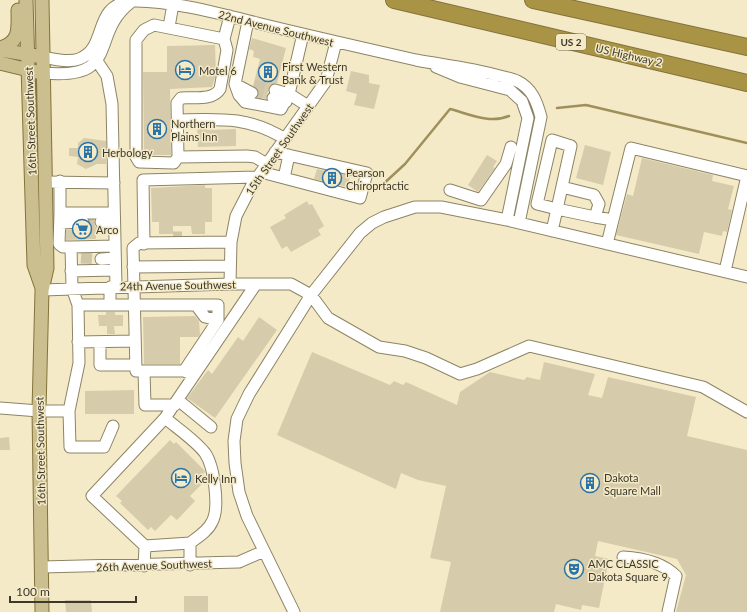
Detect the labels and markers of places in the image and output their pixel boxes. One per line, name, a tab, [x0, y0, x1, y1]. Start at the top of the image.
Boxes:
hotel icon: Motel 6	[174, 59, 196, 81]
place label: First Western Bank & Trust	[282, 60, 347, 86]
building icon: First Western Bank & Trust	[257, 61, 279, 83]
place label: Motel 6	[199, 64, 237, 77]
place label: Northern Plains Inn	[171, 117, 217, 143]
building icon: Northern Plains Inn	[146, 118, 168, 140]
building icon: Herbology	[77, 141, 99, 163]
place label: Herbology	[102, 146, 153, 159]
place label: Pearson Chiroprtactic	[346, 166, 409, 192]
building icon: Pearson Chiroprtactic	[321, 167, 343, 189]
supermarket icon: Arco	[71, 218, 93, 240]
place label: Arco	[96, 223, 119, 236]
hotel icon: Kelly Inn	[170, 467, 192, 489]
place label: Dakota Square Mall	[604, 471, 661, 497]
place label: Kelly Inn	[195, 472, 236, 485]
building icon: Dakota Square Mall	[579, 472, 601, 494]
place label: AMC CLASSIC Dakota Square 9	[588, 557, 668, 583]
theatre icon: AMC CLASSIC Dakota Square 9	[563, 558, 585, 580]

